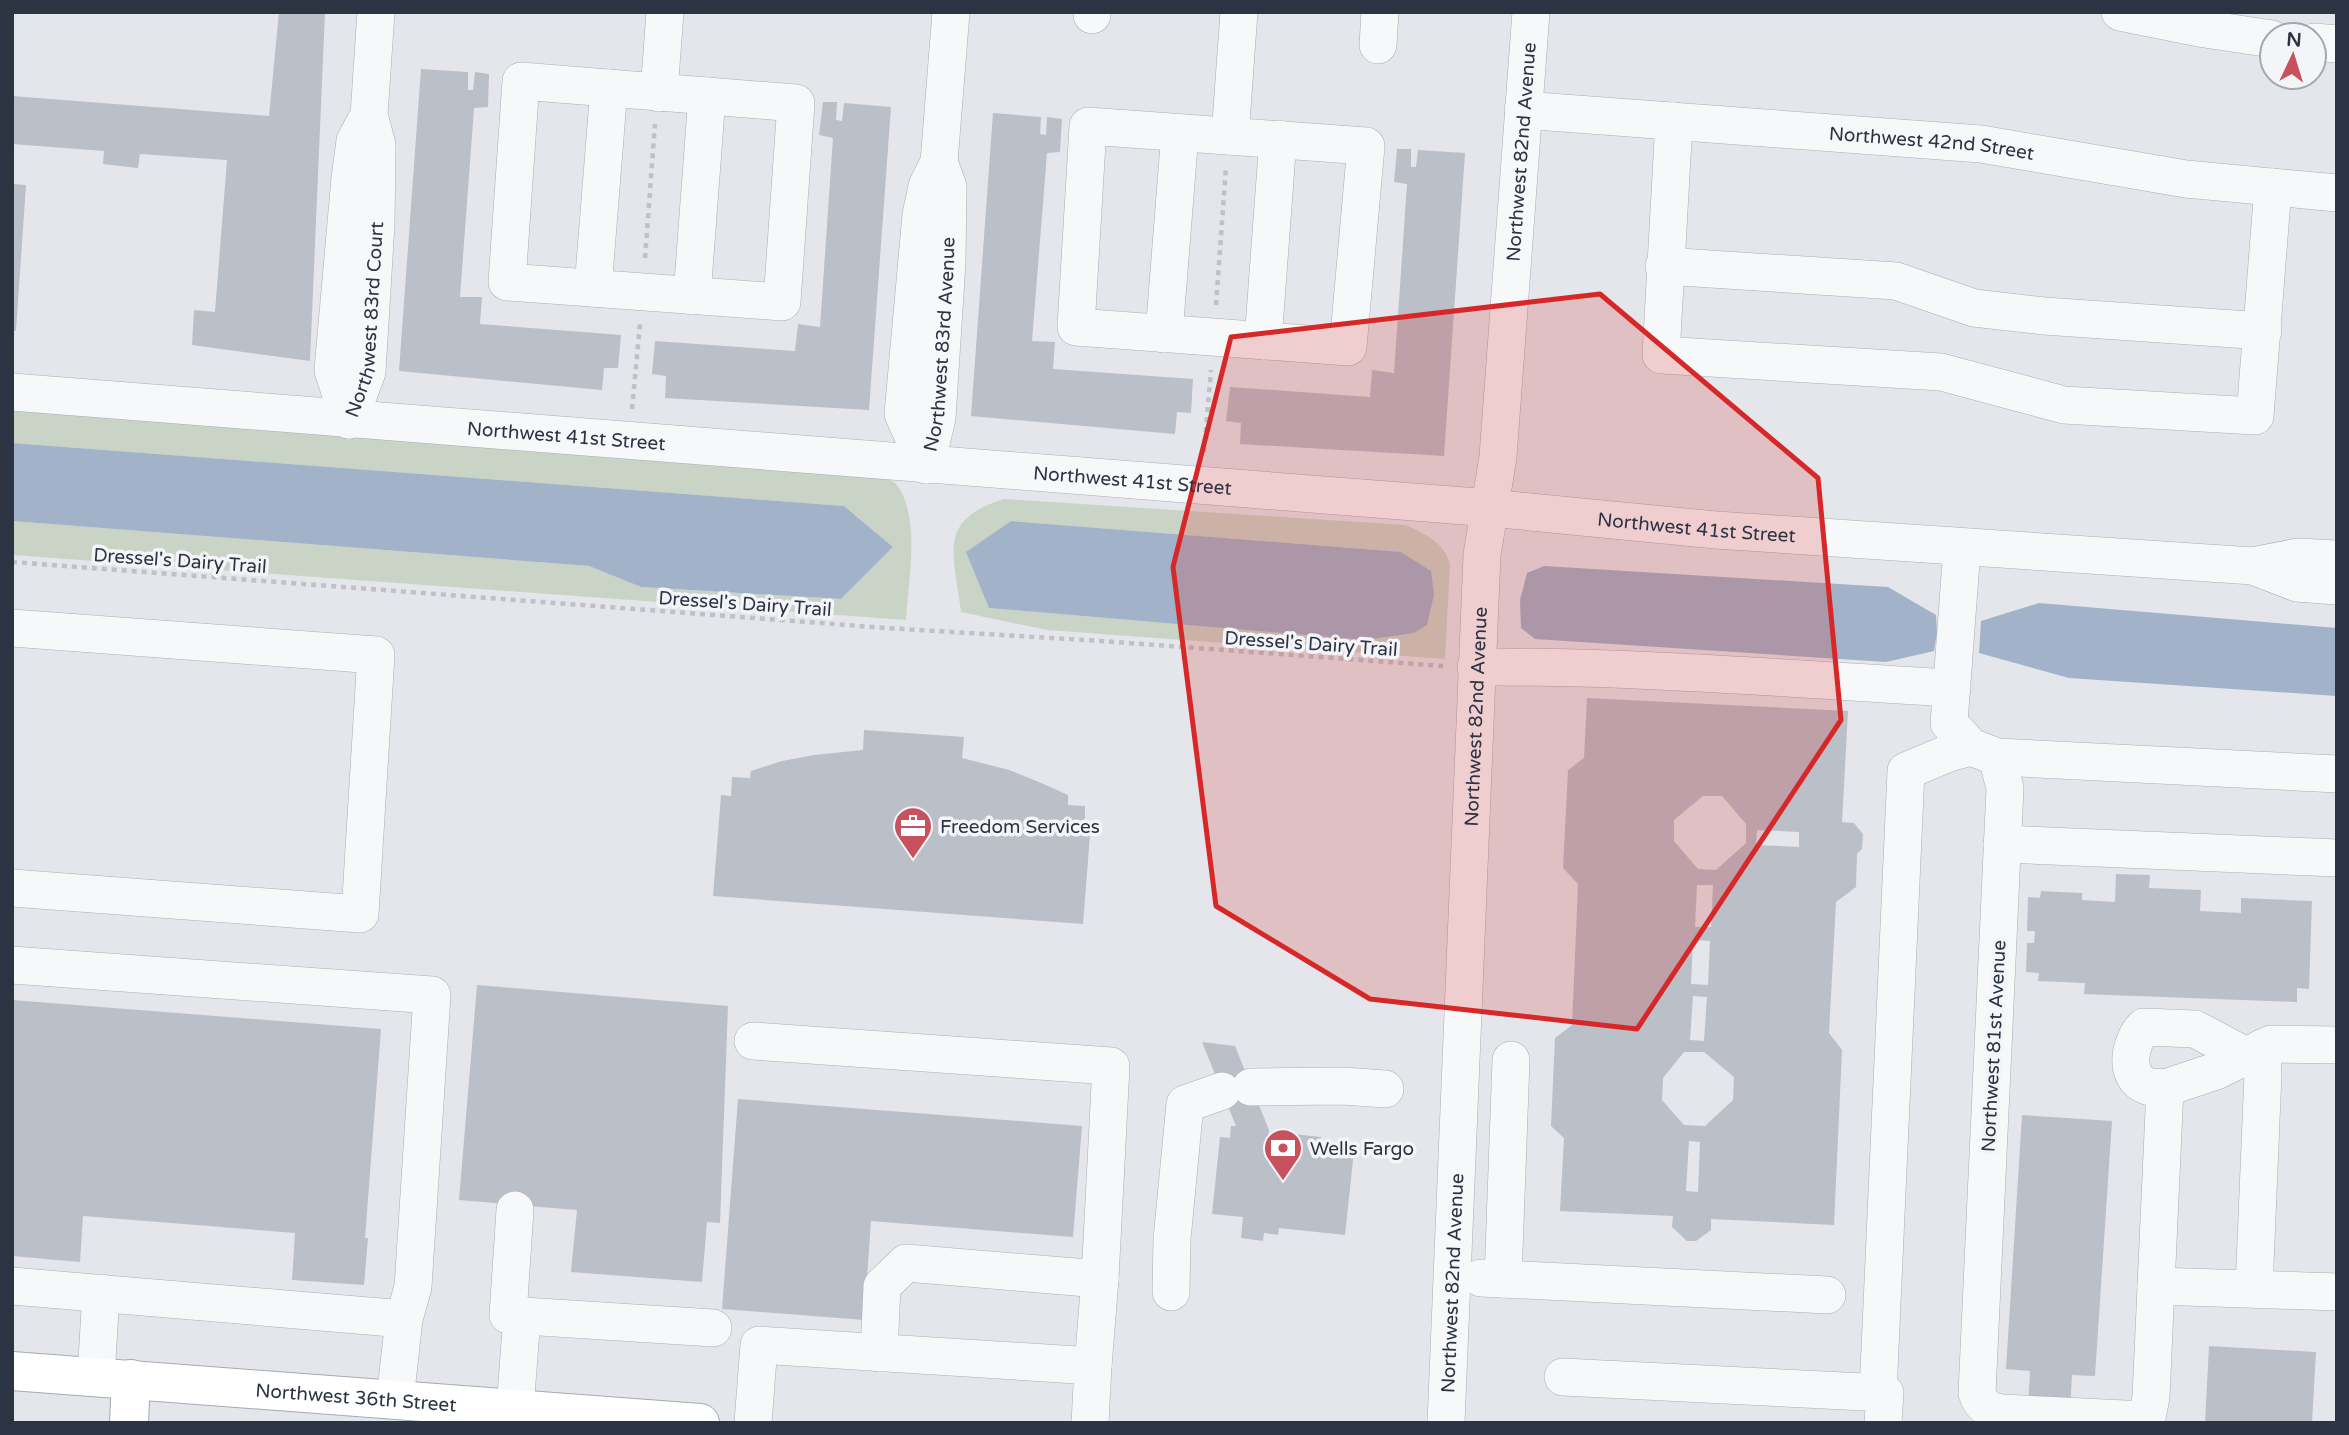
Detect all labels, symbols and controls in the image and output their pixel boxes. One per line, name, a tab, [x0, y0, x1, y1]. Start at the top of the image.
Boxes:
north arrow	[2258, 21, 2328, 91]
text: N	[2286, 29, 2302, 52]
street label: Northwest 82nd Avenue	[1503, 41, 1541, 262]
street label: Northwest 42nd Street	[1828, 123, 2036, 165]
street label: Northwest 83rd Court	[341, 221, 388, 420]
street label: Northwest 83rd Avenue	[920, 237, 959, 454]
street label: Northwest 41st Street	[466, 418, 666, 455]
street label: Northwest 41st Street	[1032, 462, 1233, 500]
street label: Northwest 41st Street	[1596, 509, 1796, 547]
street label: Dressel's Dairy Trail	[93, 544, 267, 578]
street label: Dressel's Dairy Trail	[658, 587, 832, 621]
street label: Northwest 82nd Avenue	[1461, 606, 1492, 827]
street label: Dressel's Dairy Trail	[1224, 627, 1398, 661]
office icon: Freedom Services	[892, 805, 934, 860]
place label: Freedom Services	[940, 816, 1100, 838]
street label: Northwest 81st Avenue	[1977, 939, 2011, 1153]
bank icon: Wells Fargo	[1262, 1127, 1304, 1182]
place label: Wells Fargo	[1310, 1138, 1414, 1160]
street label: Northwest 82nd Avenue	[1437, 1173, 1468, 1393]
street label: Northwest 36th Street	[255, 1379, 457, 1417]

